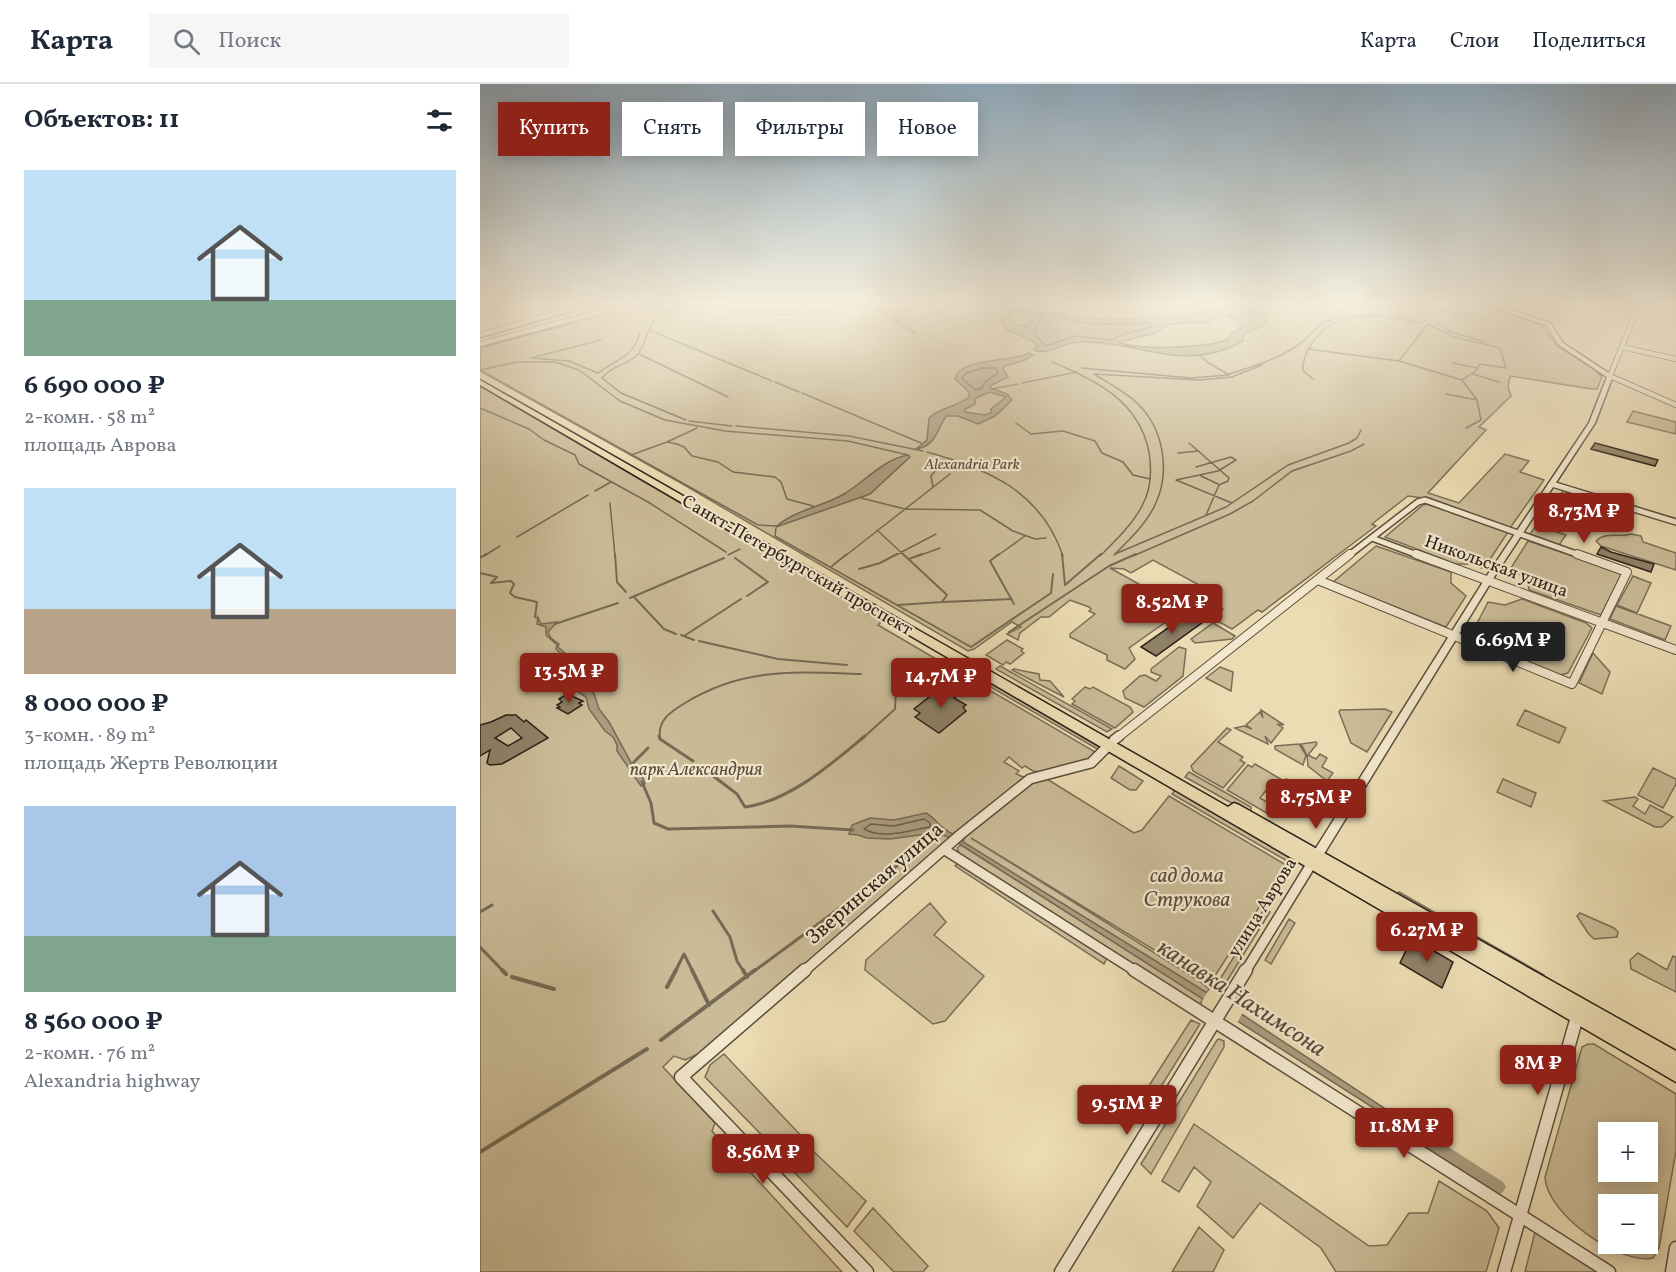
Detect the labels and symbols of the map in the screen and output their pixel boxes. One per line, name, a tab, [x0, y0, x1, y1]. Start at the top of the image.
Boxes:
park label: Alexandria Park	[923, 455, 1020, 476]
street label: Санкт-Петербургский проспект	[677, 489, 917, 643]
pin: 8.73M ₽	[1529, 493, 1639, 544]
street label: Никольская улица	[1421, 529, 1571, 605]
pin: 8.52M ₽	[1117, 584, 1227, 635]
pin: 6.69M ₽	[1458, 622, 1568, 673]
pin: 13.5M ₽	[514, 653, 624, 704]
pin: 14.7M ₽	[886, 658, 996, 709]
park label: парк Александрия	[630, 758, 762, 783]
pin: 8.75M ₽	[1261, 779, 1371, 830]
street label: Зверинская улица	[800, 816, 950, 952]
street label: улица Аврова	[1222, 853, 1304, 963]
park label: сад дома Струкова	[1144, 862, 1231, 915]
pin: 6.27M ₽	[1372, 912, 1482, 963]
water label: канавка Нахимсона	[1150, 932, 1332, 1066]
pin: 8M ₽	[1502, 1045, 1574, 1096]
pin: 9.51M ₽	[1072, 1085, 1182, 1136]
pin: 11.8M ₽	[1349, 1108, 1459, 1159]
pin: 8.56M ₽	[708, 1134, 818, 1185]

